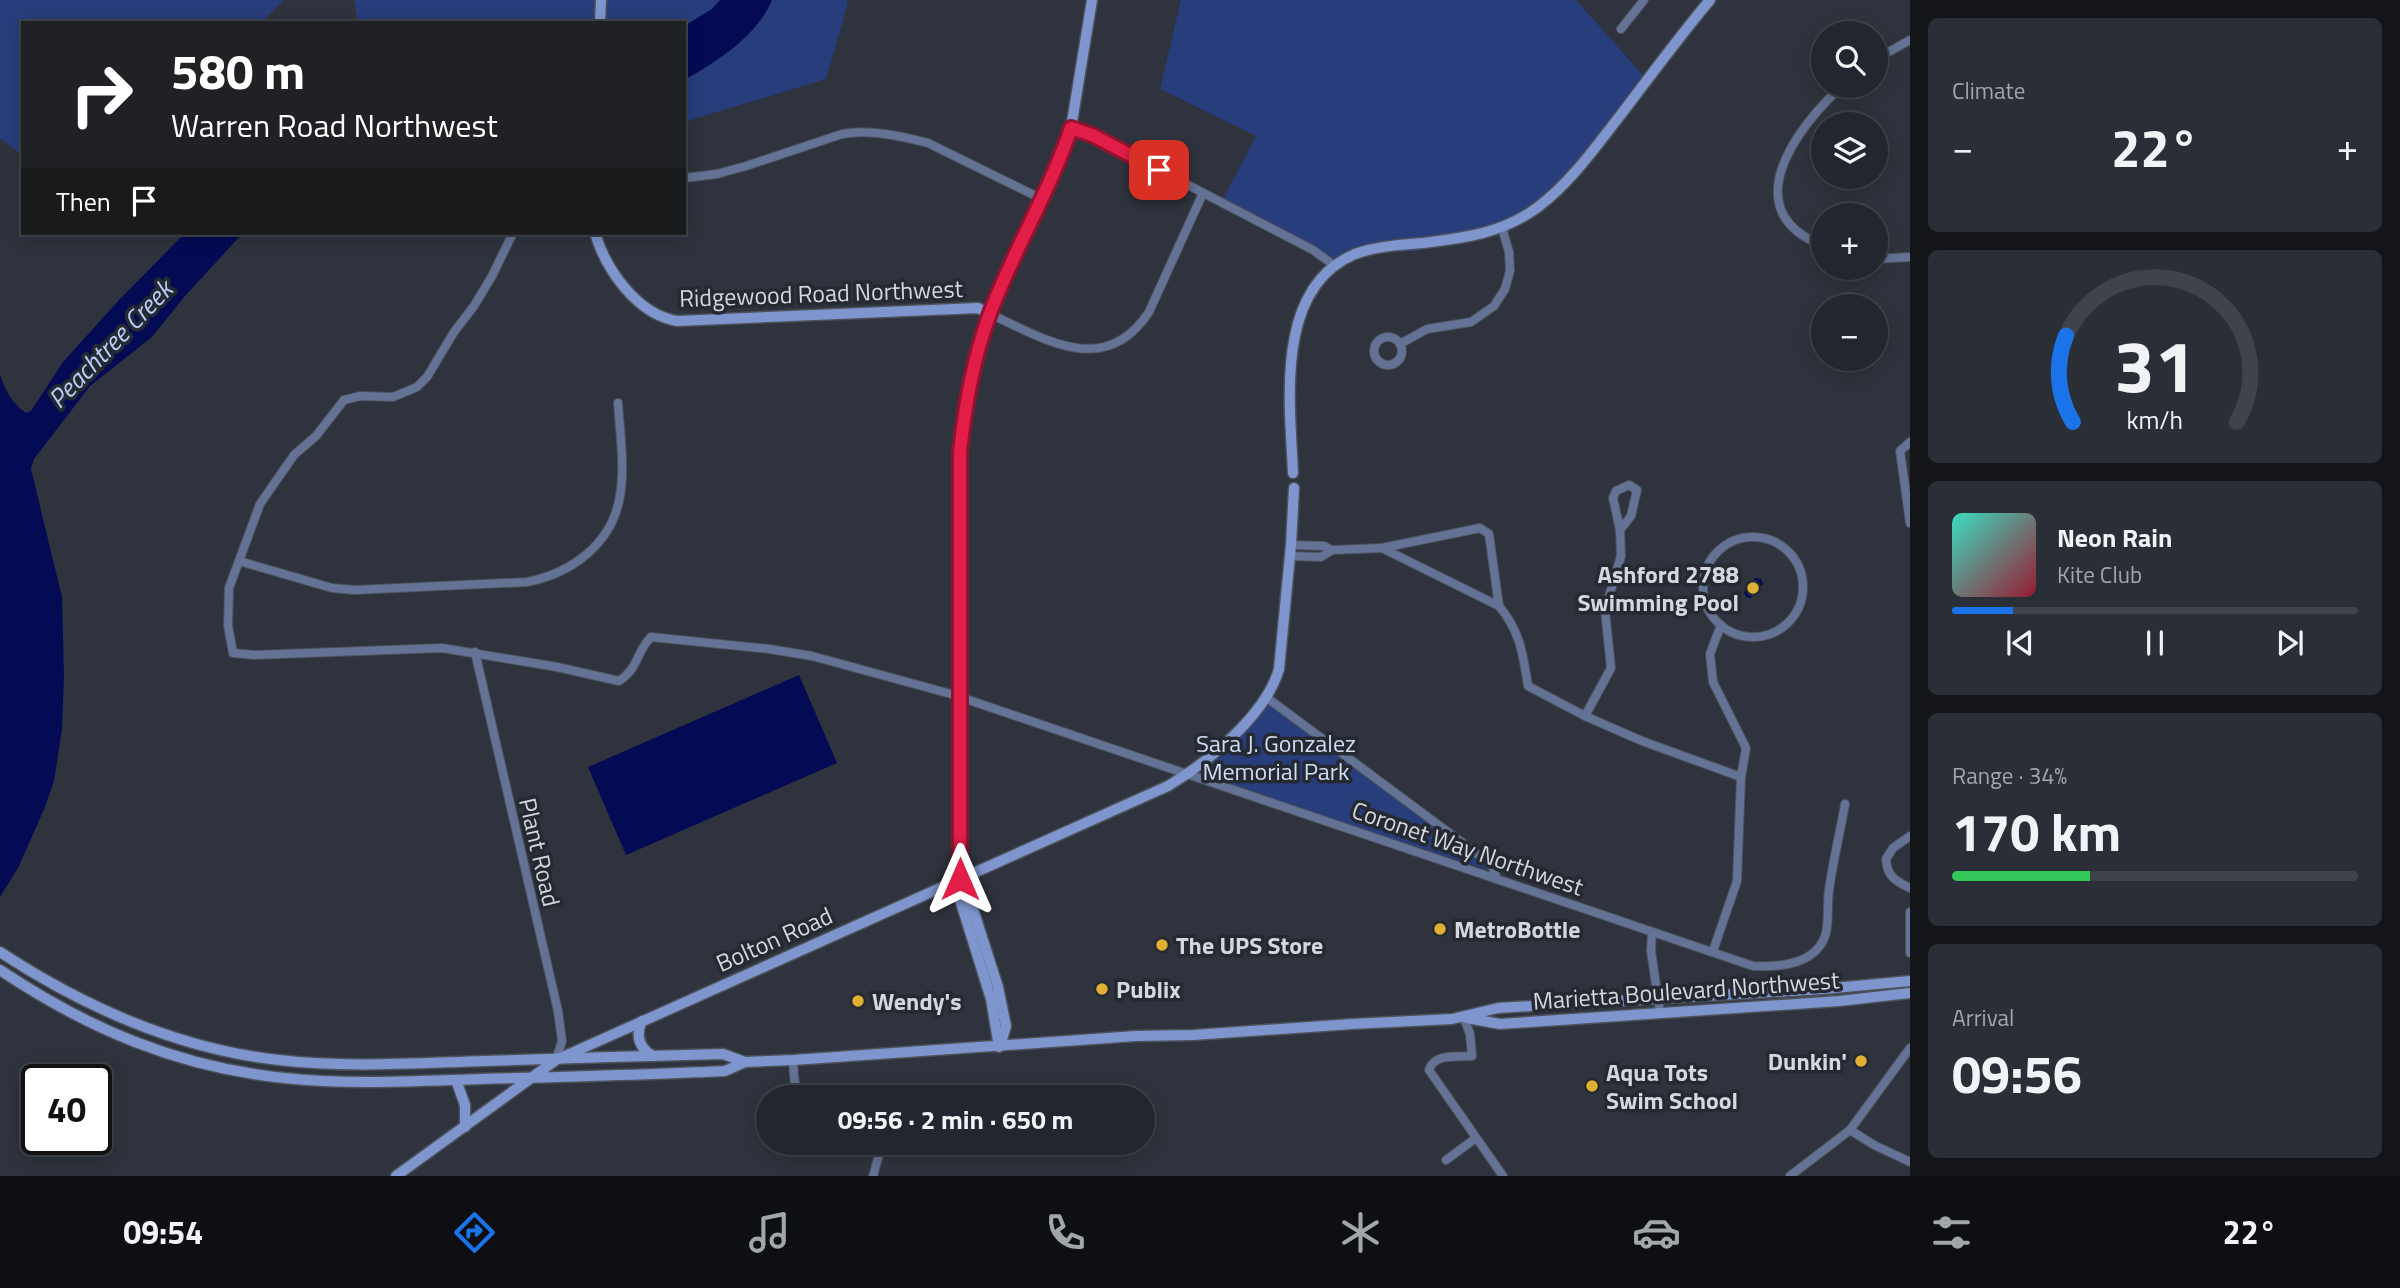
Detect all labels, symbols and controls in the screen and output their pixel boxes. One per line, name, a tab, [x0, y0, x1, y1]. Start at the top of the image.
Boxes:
map controls	[1811, 21, 1888, 371]
button: search	[1811, 21, 1888, 98]
text: 580 m	[171, 33, 305, 108]
icon: right	[56, 49, 147, 140]
text: Climate	[1952, 73, 2025, 108]
text: Warren Road Northwest	[171, 101, 498, 149]
text: 22°	[2111, 108, 2199, 187]
button: layers	[1811, 112, 1888, 189]
text: −	[1952, 118, 1973, 176]
text: +	[2337, 118, 2358, 176]
pin	[1129, 140, 1189, 200]
icon: arrive	[1140, 151, 1178, 189]
text: Then	[56, 182, 111, 221]
icon: arrive	[125, 182, 163, 220]
button: +	[1811, 203, 1888, 280]
water label: Peachtree Creek	[39, 269, 184, 417]
street label: Ridgewood Road Northwest	[678, 270, 964, 316]
button: −	[1811, 294, 1888, 371]
text: 31	[2114, 311, 2196, 421]
text: km/h	[2127, 401, 2183, 439]
text: Neon Rain	[2057, 518, 2172, 557]
place label: Ashford 2788 Swimming Pool	[1577, 556, 1739, 620]
text: Kite Club	[2057, 557, 2142, 592]
marker: Ashford 2788 Swimming Pool	[1745, 580, 1761, 596]
icon: previous	[2001, 624, 2039, 662]
icon: pause	[2136, 624, 2174, 662]
icon: next	[2271, 624, 2309, 662]
park label: Sara J. Gonzalez Memorial Park	[1196, 725, 1356, 789]
text: Range · 34%	[1952, 758, 2067, 793]
street label: Coronet Way Northwest	[1347, 791, 1589, 905]
text: 170 km	[1952, 792, 2121, 871]
street label: Plant Road	[510, 794, 570, 910]
position arrow	[923, 842, 997, 916]
street label: Bolton Road	[710, 897, 838, 981]
place label: MetroBottle	[1454, 911, 1581, 947]
marker: MetroBottle	[1432, 921, 1448, 937]
place label: The UPS Store	[1176, 927, 1323, 963]
marker: The UPS Store	[1154, 937, 1170, 953]
street label: Marietta Boulevard Northwest	[1532, 961, 1841, 1019]
place label: Publix	[1116, 971, 1181, 1007]
marker: Publix	[1094, 981, 1110, 997]
place label: Wendy's	[872, 983, 962, 1019]
marker: Wendy's	[850, 993, 866, 1009]
text: Arrival	[1952, 1000, 2014, 1035]
text: 09:56	[1952, 1034, 2082, 1113]
place label: Dunkin'	[1768, 1043, 1847, 1079]
marker: Dunkin'	[1853, 1053, 1869, 1069]
place label: Aqua Tots Swim School	[1606, 1054, 1738, 1118]
speed limit sign: 40	[21, 1064, 112, 1155]
marker: Aqua Tots Swim School	[1584, 1078, 1600, 1094]
text: 09:56 · 2 min · 650 m	[838, 1100, 1073, 1139]
text: 09:54	[123, 1208, 203, 1256]
icon: directions	[450, 1208, 499, 1257]
icon: music	[745, 1208, 794, 1257]
icon: phone	[1041, 1208, 1090, 1257]
icon: climate	[1336, 1208, 1385, 1257]
icon: car	[1632, 1208, 1681, 1257]
icon: filters	[1927, 1208, 1976, 1257]
text: 22°	[2223, 1208, 2277, 1256]

